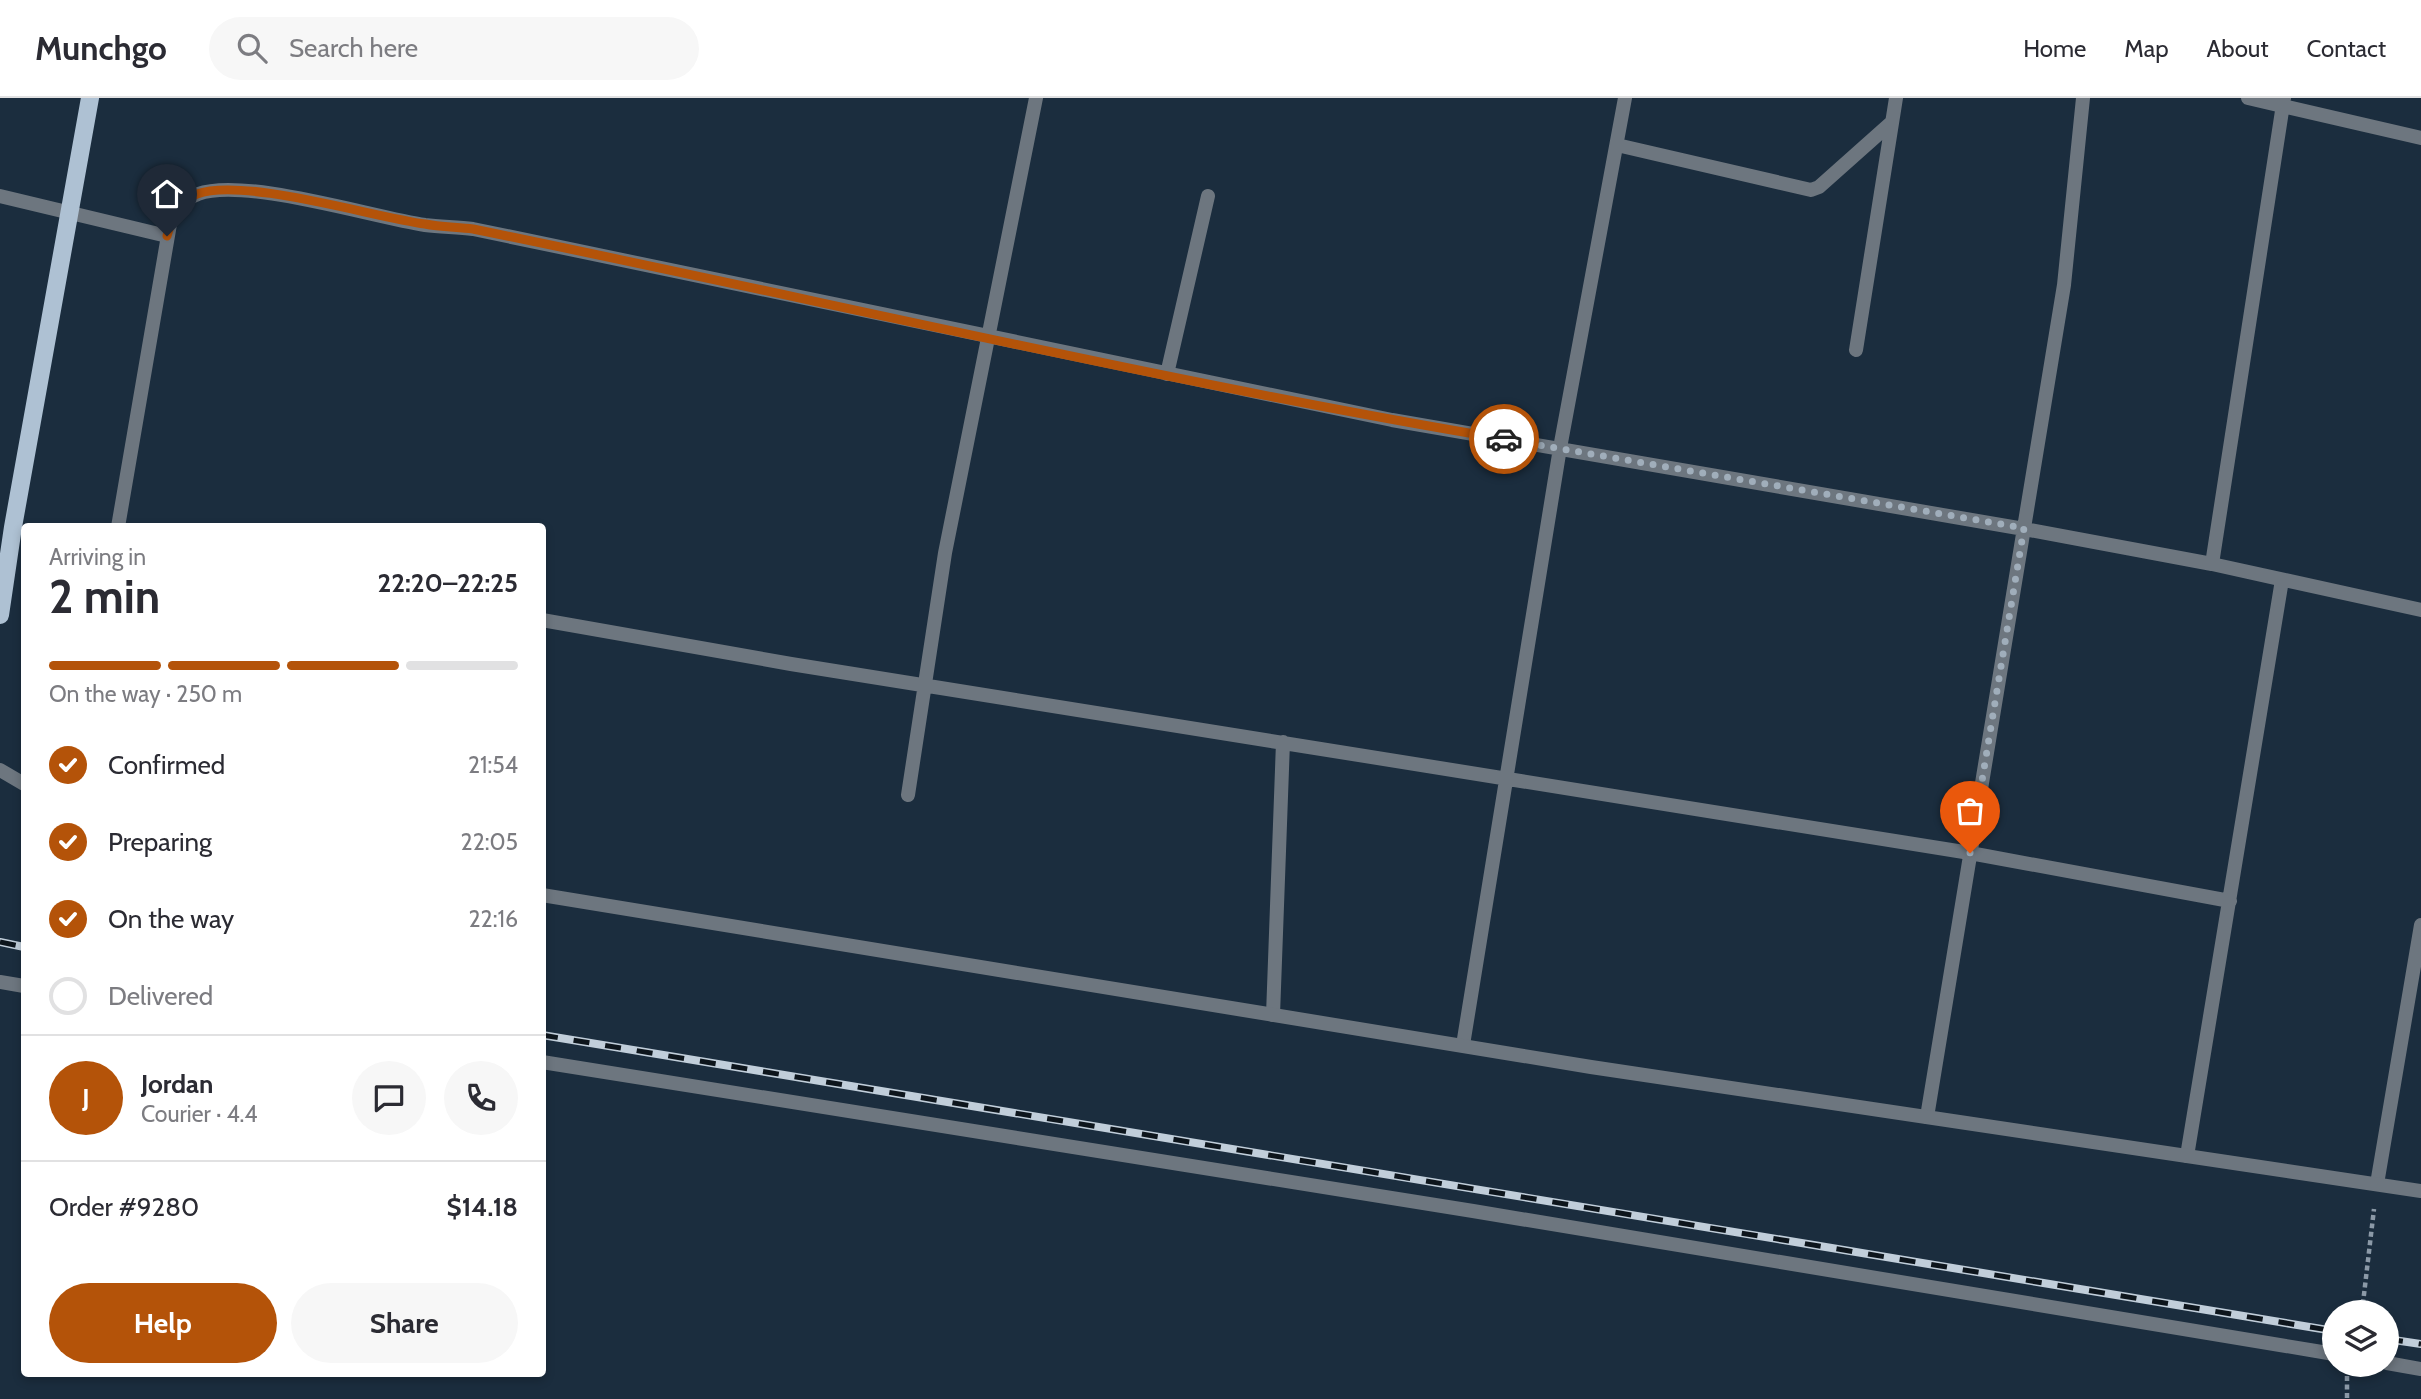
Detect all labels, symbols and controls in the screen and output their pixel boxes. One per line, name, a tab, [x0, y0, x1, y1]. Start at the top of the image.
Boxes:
search box	[209, 17, 699, 80]
text: Munchgo	[35, 28, 167, 68]
icon: search	[233, 29, 271, 67]
text: Search here	[289, 32, 418, 64]
text: Home	[2023, 34, 2086, 63]
text: Map	[2124, 34, 2169, 63]
text: About	[2207, 34, 2269, 63]
text: Contact	[2307, 34, 2386, 63]
pin	[137, 164, 197, 236]
icon: home	[148, 175, 186, 213]
courier	[1469, 404, 1539, 474]
icon: car	[1485, 420, 1523, 458]
text: Arriving in	[49, 543, 146, 571]
text: 22:20–22:25	[378, 567, 518, 599]
text: 2 min	[49, 569, 160, 625]
text: On the way · 250 m	[49, 680, 242, 708]
icon: check	[49, 746, 87, 784]
text: Confirmed	[108, 749, 225, 781]
text: 21:54	[468, 751, 518, 779]
pin	[1940, 781, 2000, 853]
icon: bag	[1951, 792, 1989, 830]
icon: check	[49, 823, 87, 861]
text: Preparing	[108, 826, 212, 858]
text: 22:05	[461, 828, 518, 856]
icon: check	[49, 900, 87, 938]
text: On the way	[108, 903, 234, 935]
text: 22:16	[469, 905, 518, 933]
text: Delivered	[108, 980, 213, 1012]
button: chat	[352, 1061, 426, 1135]
button: phone	[444, 1061, 518, 1135]
text: Jordan	[141, 1068, 213, 1100]
text: J	[82, 1082, 90, 1114]
text: Courier · 4.4	[141, 1100, 258, 1128]
text: Order #9280	[49, 1191, 199, 1223]
text: $14.18	[447, 1191, 518, 1223]
button: Help	[49, 1283, 277, 1363]
button: Share	[291, 1283, 518, 1363]
map controls	[2322, 1300, 2399, 1377]
button: layers	[2322, 1300, 2399, 1377]

